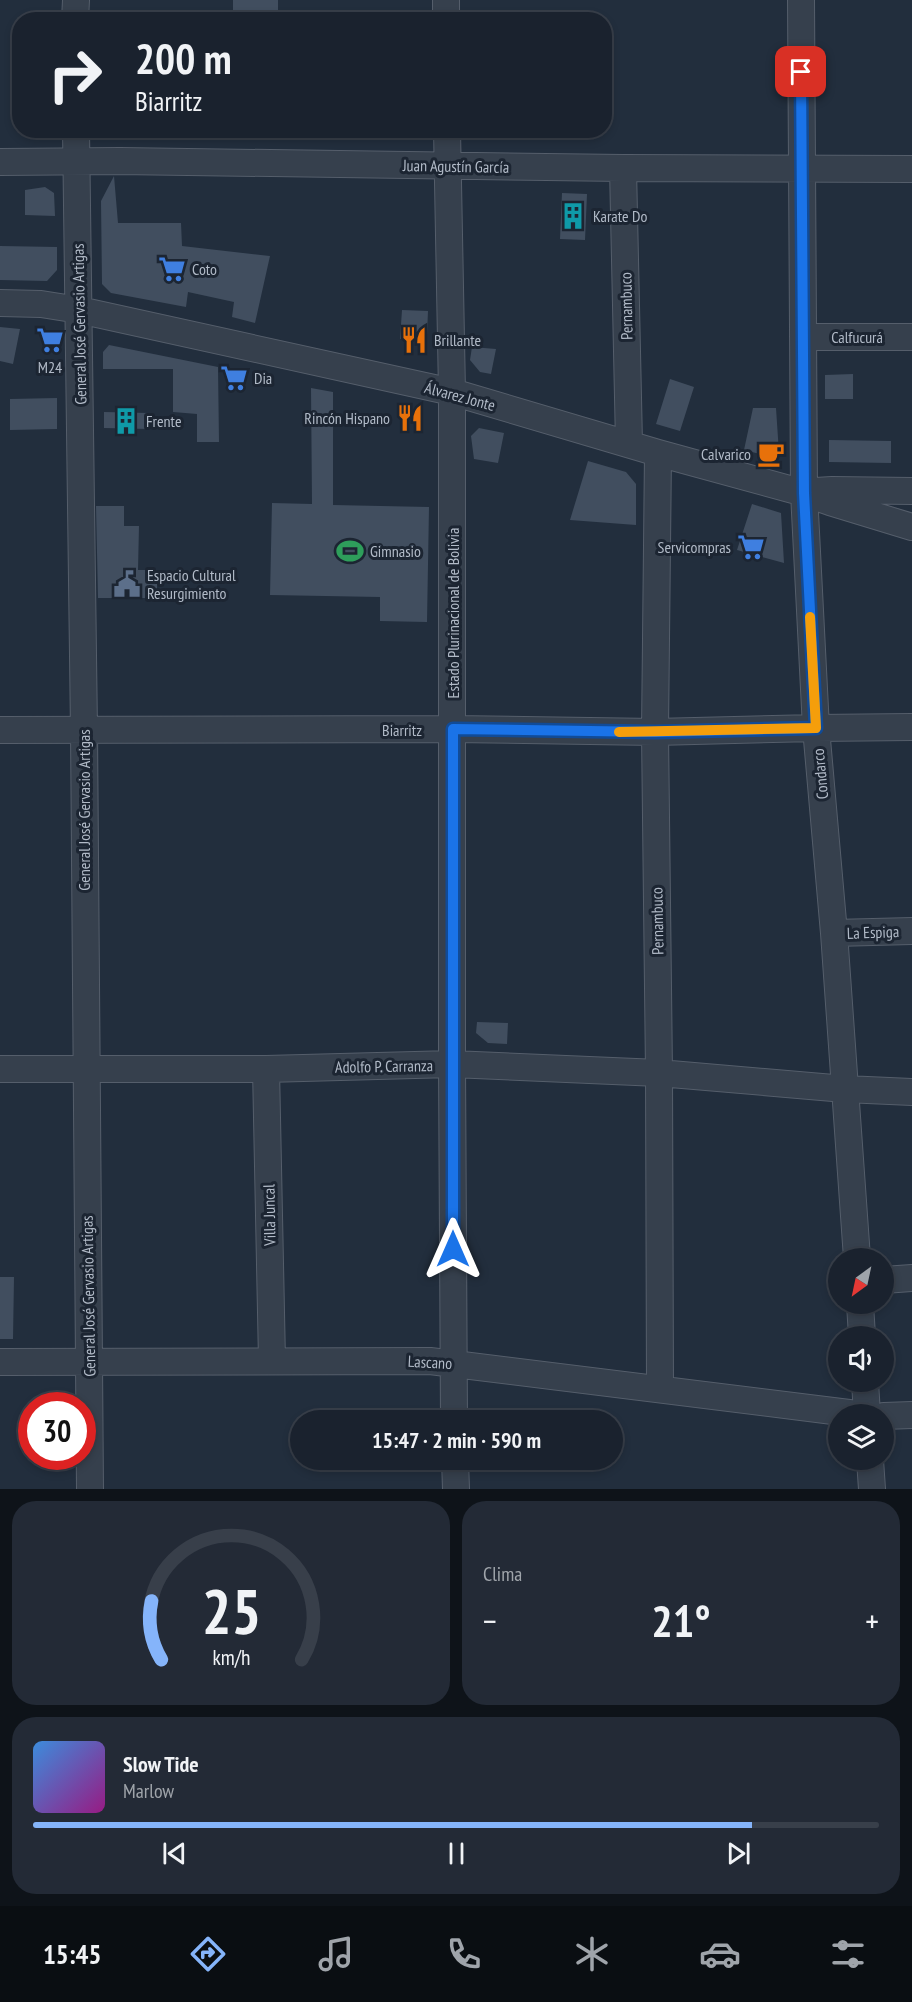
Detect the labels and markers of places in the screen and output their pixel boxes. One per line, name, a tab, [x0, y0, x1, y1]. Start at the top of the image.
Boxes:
pin	[775, 46, 826, 97]
building icon: Karate Do	[558, 201, 588, 231]
place label: Karate Do	[593, 206, 647, 226]
supermarket icon: Coto	[157, 254, 187, 284]
place label: Coto	[192, 259, 217, 279]
supermarket icon: M24	[35, 325, 65, 355]
restaurant icon: Brillante	[399, 325, 429, 355]
place label: Brillante	[434, 330, 481, 350]
place label: M24	[38, 357, 62, 377]
supermarket icon: Dia	[219, 363, 249, 393]
place label: Dia	[254, 368, 272, 388]
restaurant icon: Rincón Hispano	[395, 403, 425, 433]
building icon: Frente	[111, 406, 141, 436]
place label: Rincón Hispano	[304, 408, 390, 428]
place label: Frente	[146, 411, 182, 431]
cafe icon: Calvarico	[756, 439, 786, 469]
place label: Calvarico	[701, 444, 751, 464]
supermarket icon: Servicompras	[736, 532, 766, 562]
sports icon: Gimnasio	[335, 536, 365, 566]
place label: Servicompras	[658, 537, 731, 557]
place label: Gimnasio	[370, 541, 421, 561]
place label: Espacio Cultural Resurgimiento	[147, 565, 236, 603]
public building icon: Espacio Cultural Resurgimiento	[112, 569, 142, 599]

